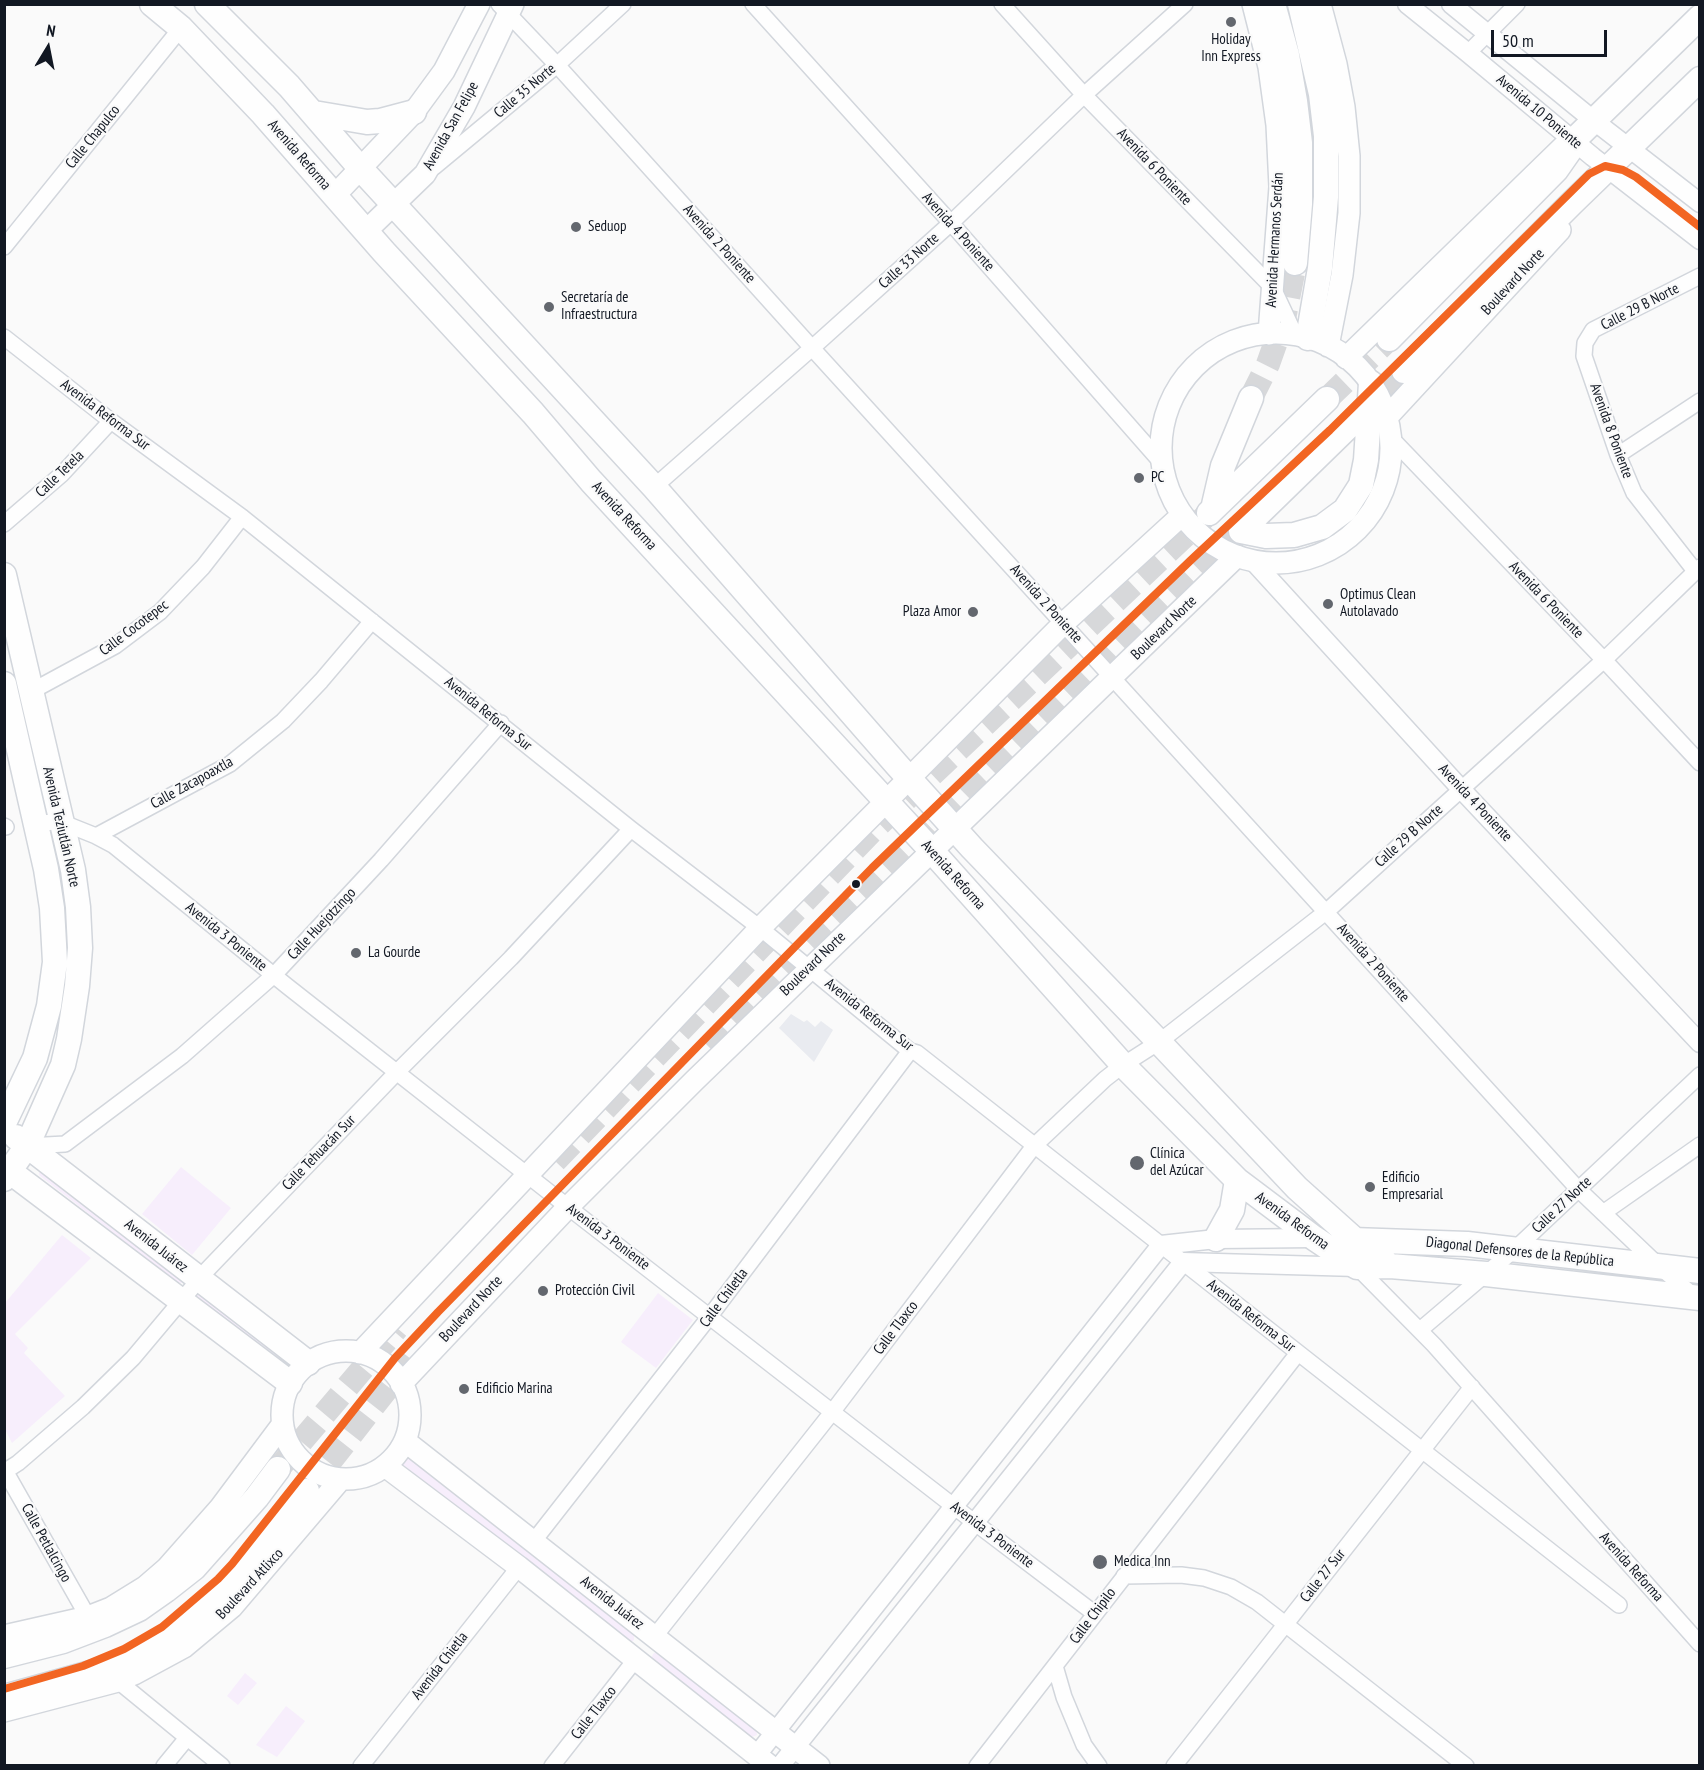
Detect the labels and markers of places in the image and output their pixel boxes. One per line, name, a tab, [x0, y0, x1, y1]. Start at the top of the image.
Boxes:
marker: Holiday Inn Express	[1224, 15, 1238, 29]
place label: Holiday Inn Express	[1201, 31, 1261, 66]
place label: Seduop	[588, 218, 627, 236]
marker: Seduop	[569, 220, 583, 234]
place label: Secretaría de Infraestructura	[561, 289, 637, 324]
marker: Secretaría de Infraestructura	[542, 300, 556, 314]
place label: PC	[1151, 469, 1164, 487]
marker: PC	[1132, 471, 1146, 485]
place label: Optimus Clean Autolavado	[1340, 586, 1416, 621]
marker: Optimus Clean Autolavado	[1321, 597, 1335, 611]
place label: Plaza Amor	[903, 603, 961, 621]
marker: Plaza Amor	[966, 605, 980, 619]
unlabelled marker	[850, 878, 862, 890]
place label: La Gourde	[368, 944, 420, 962]
marker: La Gourde	[349, 946, 363, 960]
place label: Clínica del Azúcar	[1150, 1145, 1204, 1180]
marker: Clínica del Azúcar	[1128, 1154, 1146, 1172]
place label: Edificio Empresarial	[1382, 1169, 1443, 1204]
marker: Edificio Empresarial	[1363, 1180, 1377, 1194]
place label: Protección Civil	[555, 1282, 635, 1300]
marker: Protección Civil	[536, 1284, 550, 1298]
place label: Edificio Marina	[476, 1380, 552, 1398]
marker: Edificio Marina	[457, 1382, 471, 1396]
marker: Medica Inn	[1091, 1553, 1109, 1571]
place label: Medica Inn	[1114, 1553, 1171, 1571]

